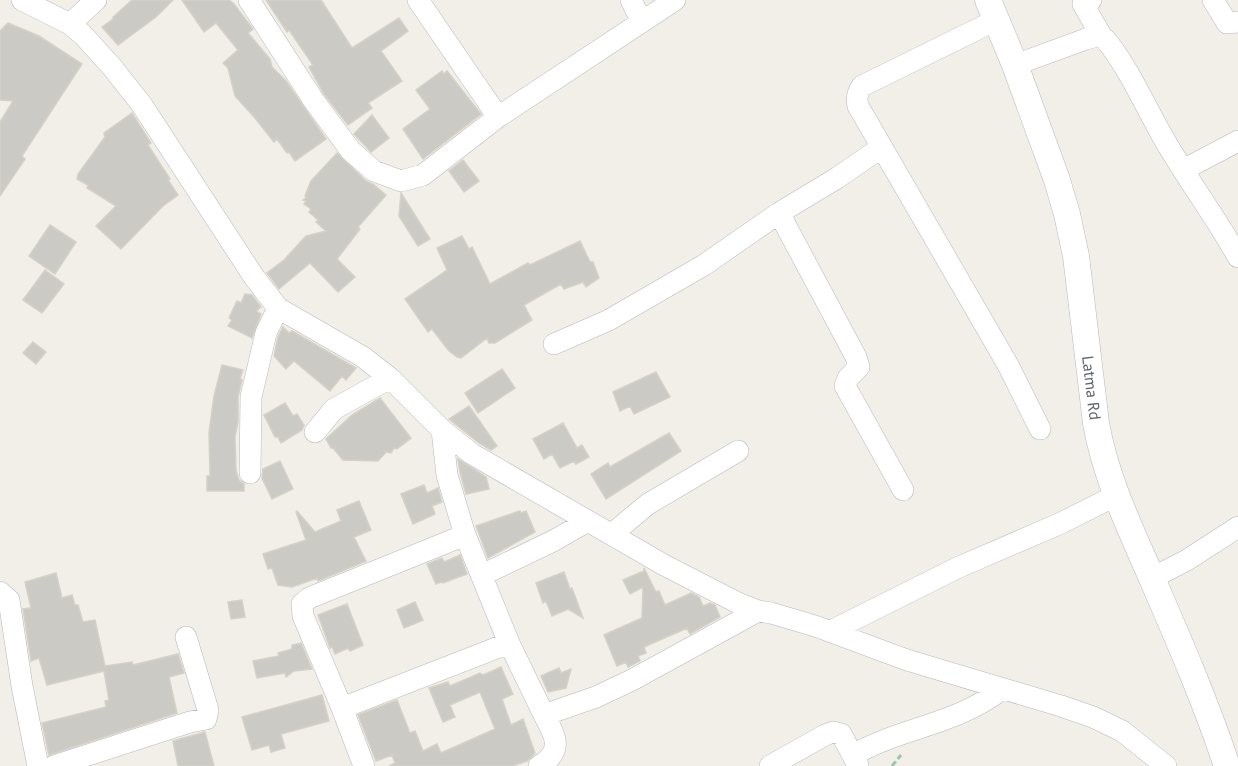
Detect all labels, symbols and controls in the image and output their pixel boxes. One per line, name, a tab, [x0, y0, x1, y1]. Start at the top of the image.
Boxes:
street label: Latma Rd	[1078, 355, 1106, 421]

